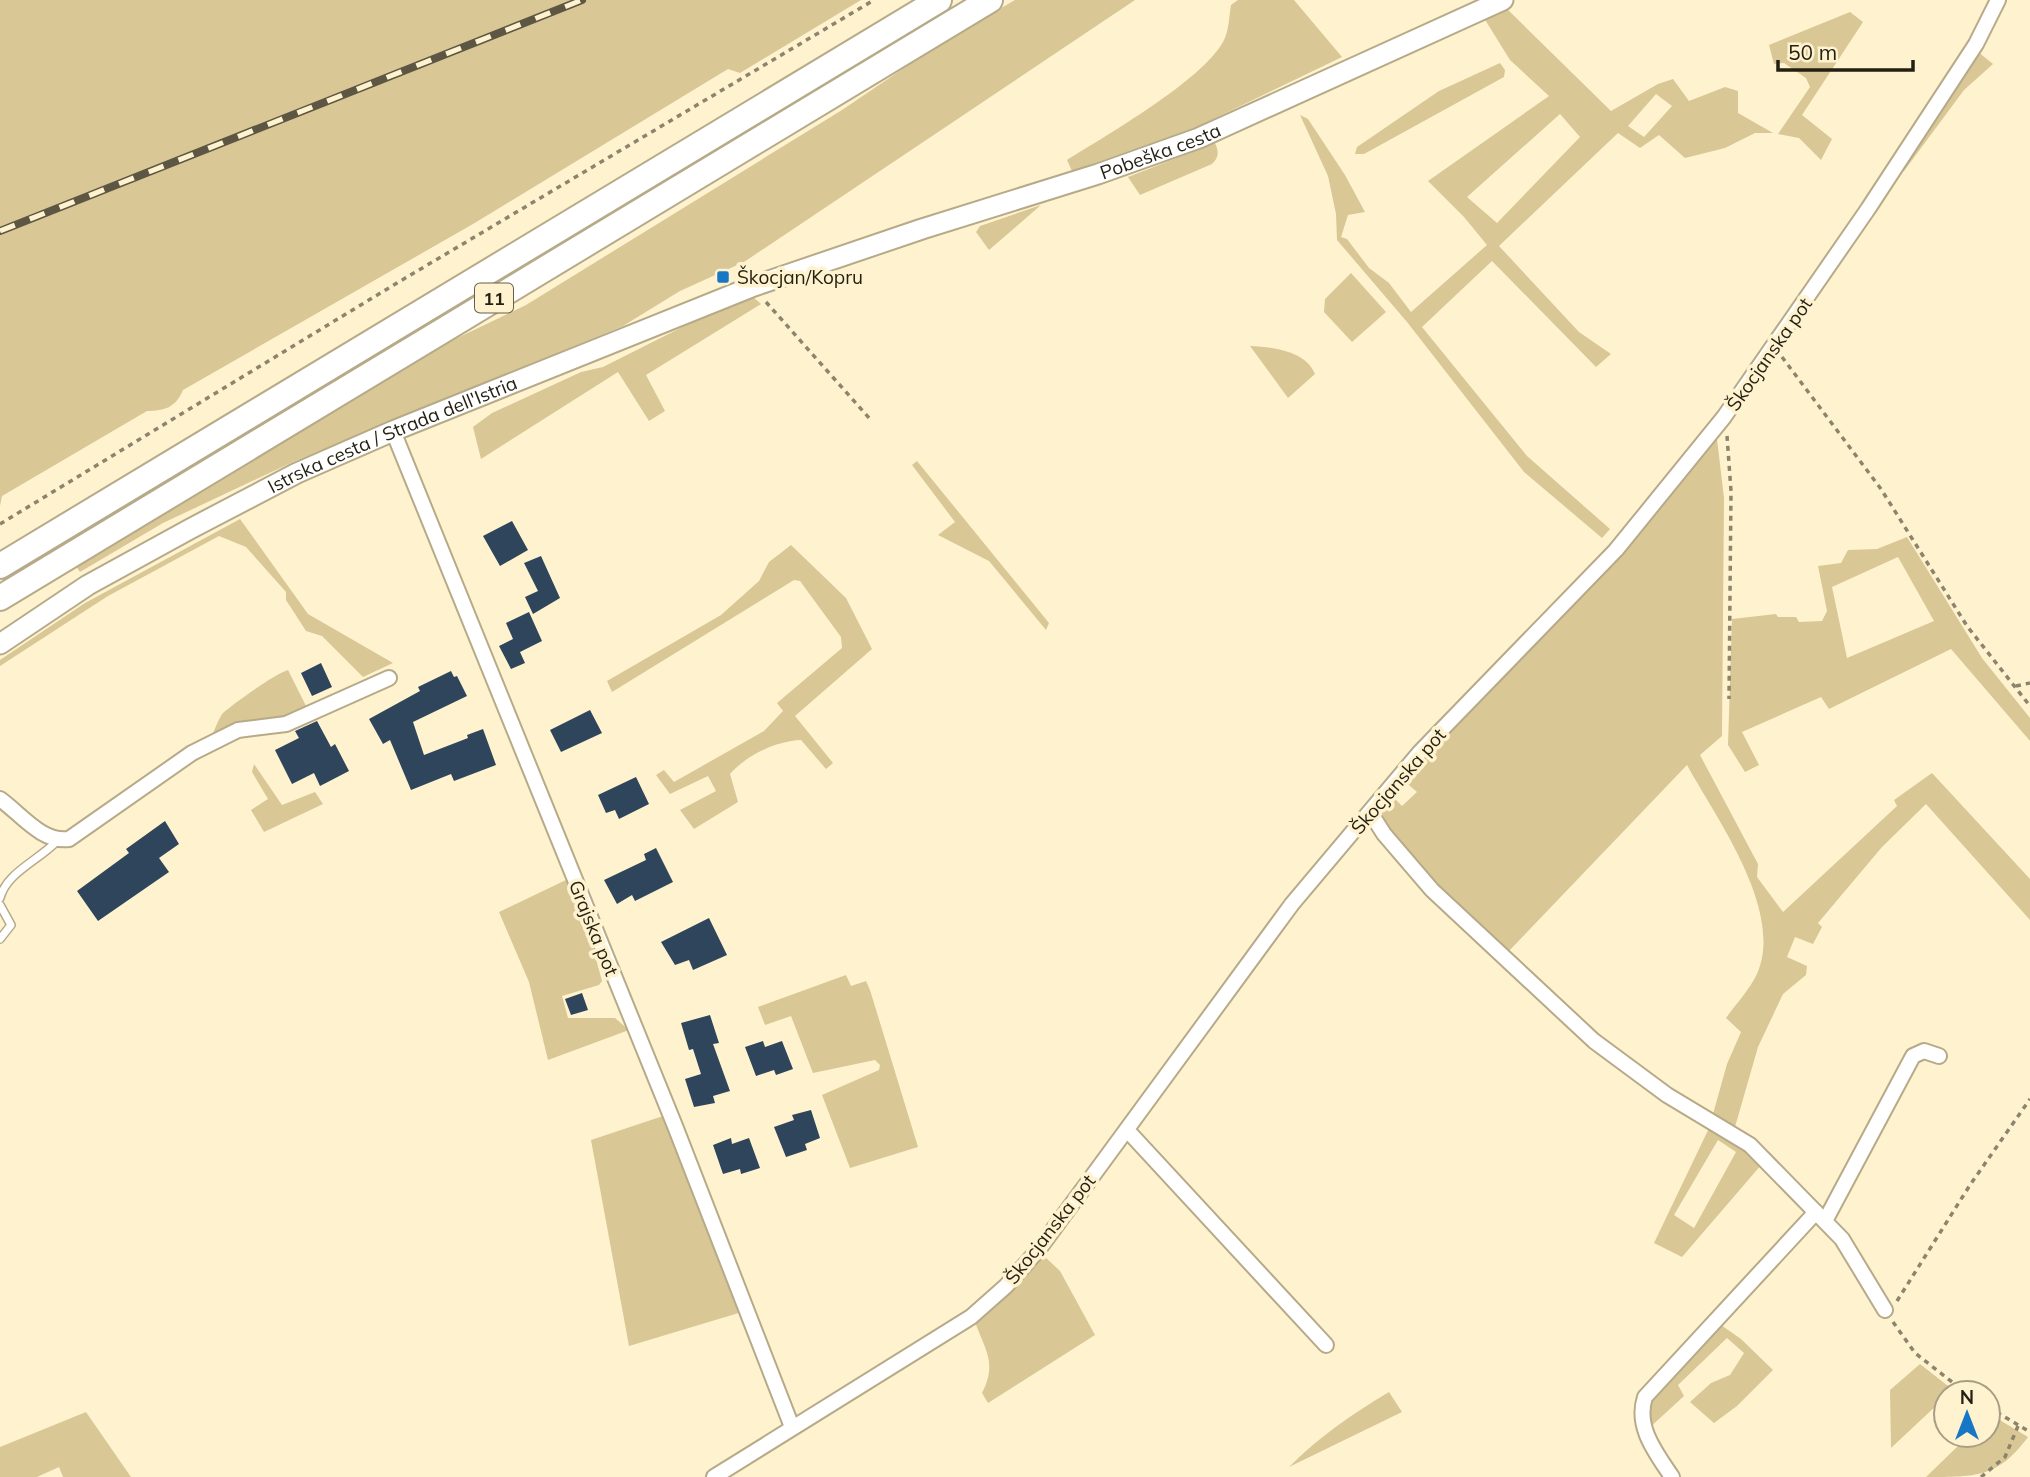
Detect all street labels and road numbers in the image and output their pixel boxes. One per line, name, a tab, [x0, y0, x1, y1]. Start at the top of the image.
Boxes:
street label: Pobeška cesta	[1097, 118, 1225, 184]
road number: 11	[475, 284, 513, 312]
street label: Škocjanska pot	[1721, 292, 1817, 415]
street label: Istrska cesta / Strada dell'Istria	[264, 370, 520, 498]
street label: Škocjanska pot	[1345, 723, 1451, 839]
street label: Grajska pot	[564, 877, 624, 980]
street label: Škocjanska pot	[1000, 1169, 1101, 1289]

